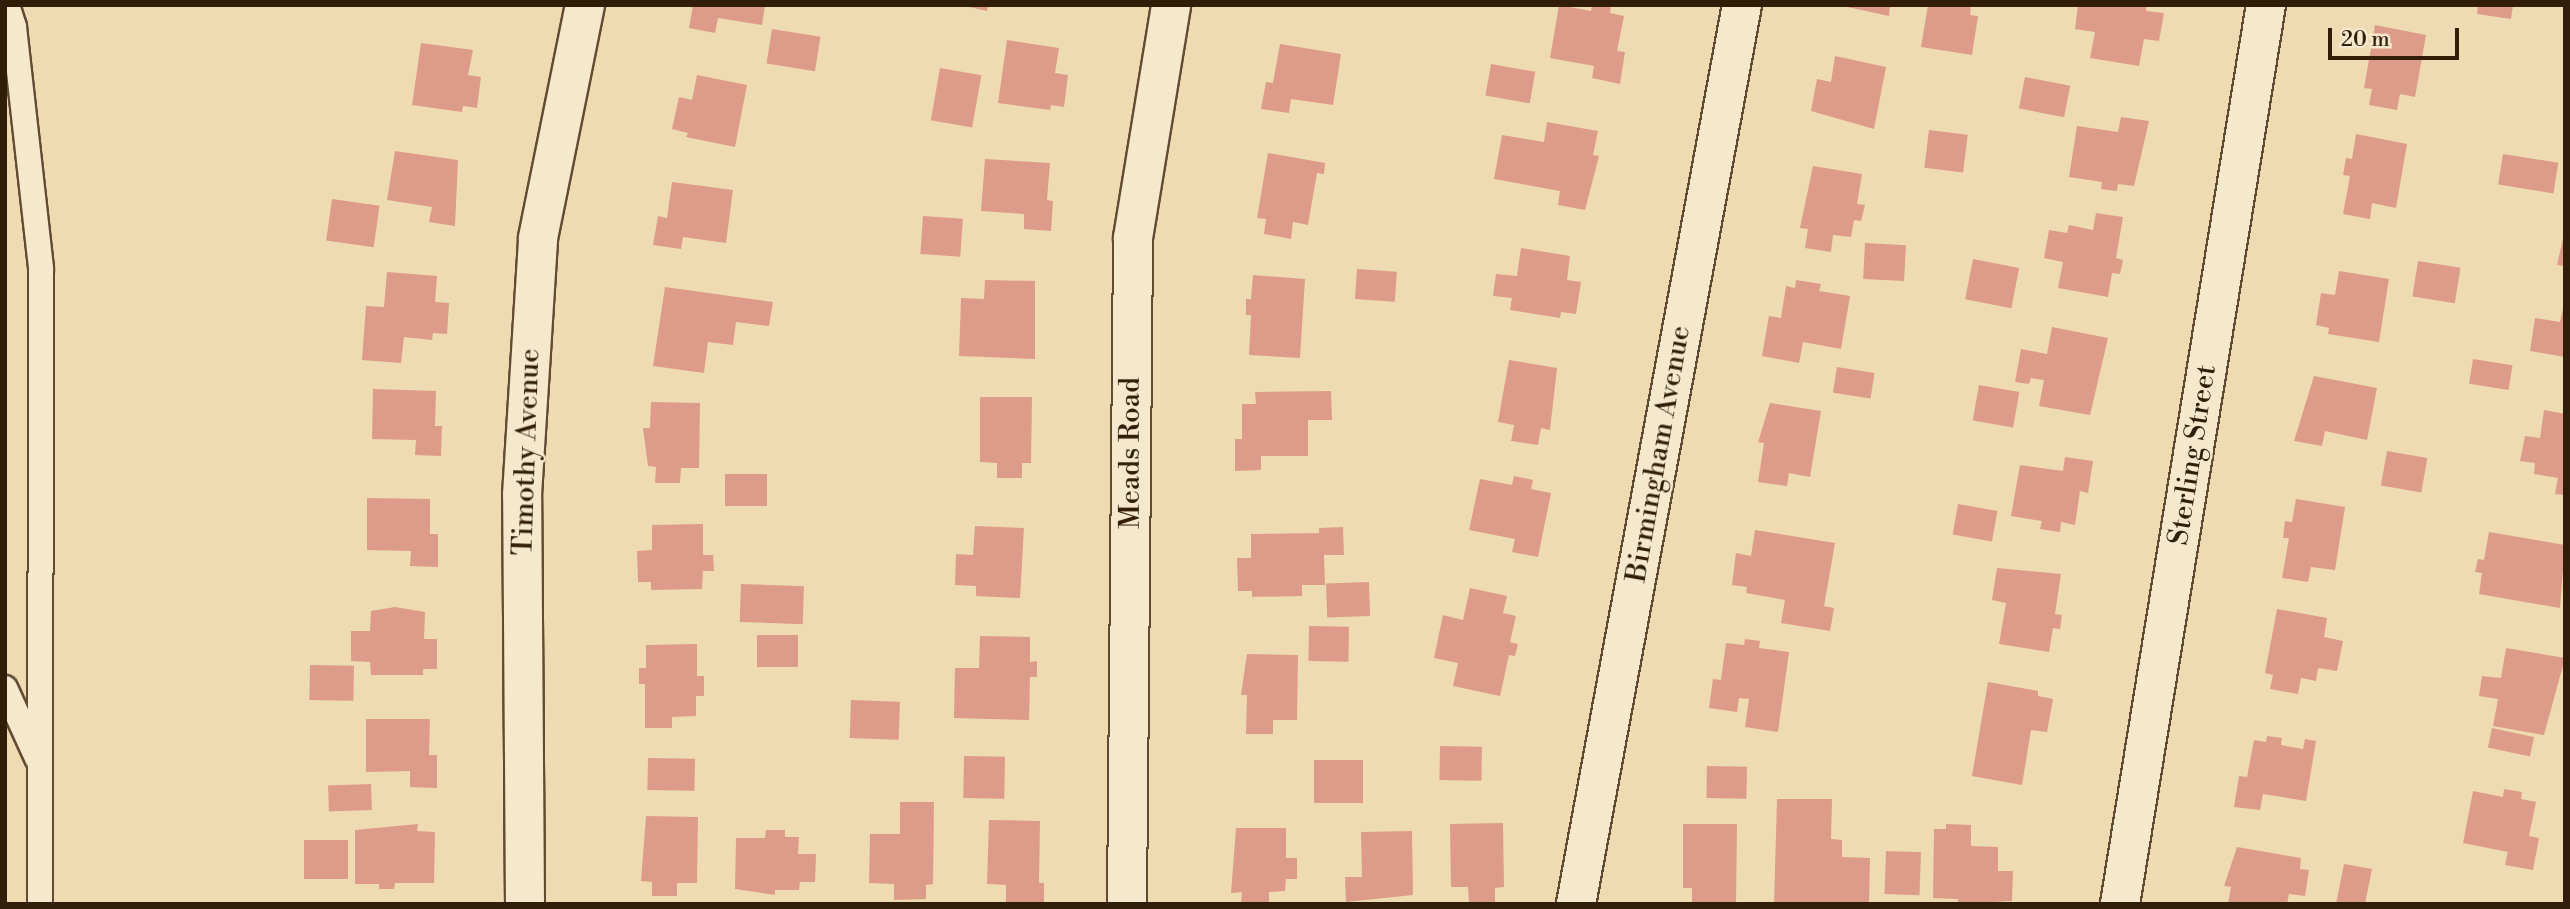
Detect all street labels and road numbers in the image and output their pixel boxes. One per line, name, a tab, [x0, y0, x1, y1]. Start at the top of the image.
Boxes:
street label: Birmingham Avenue	[1620, 323, 1698, 585]
street label: Timothy Avenue	[507, 348, 547, 556]
street label: Sterling Street	[2162, 362, 2224, 548]
street label: Meads Road	[1114, 377, 1148, 529]

